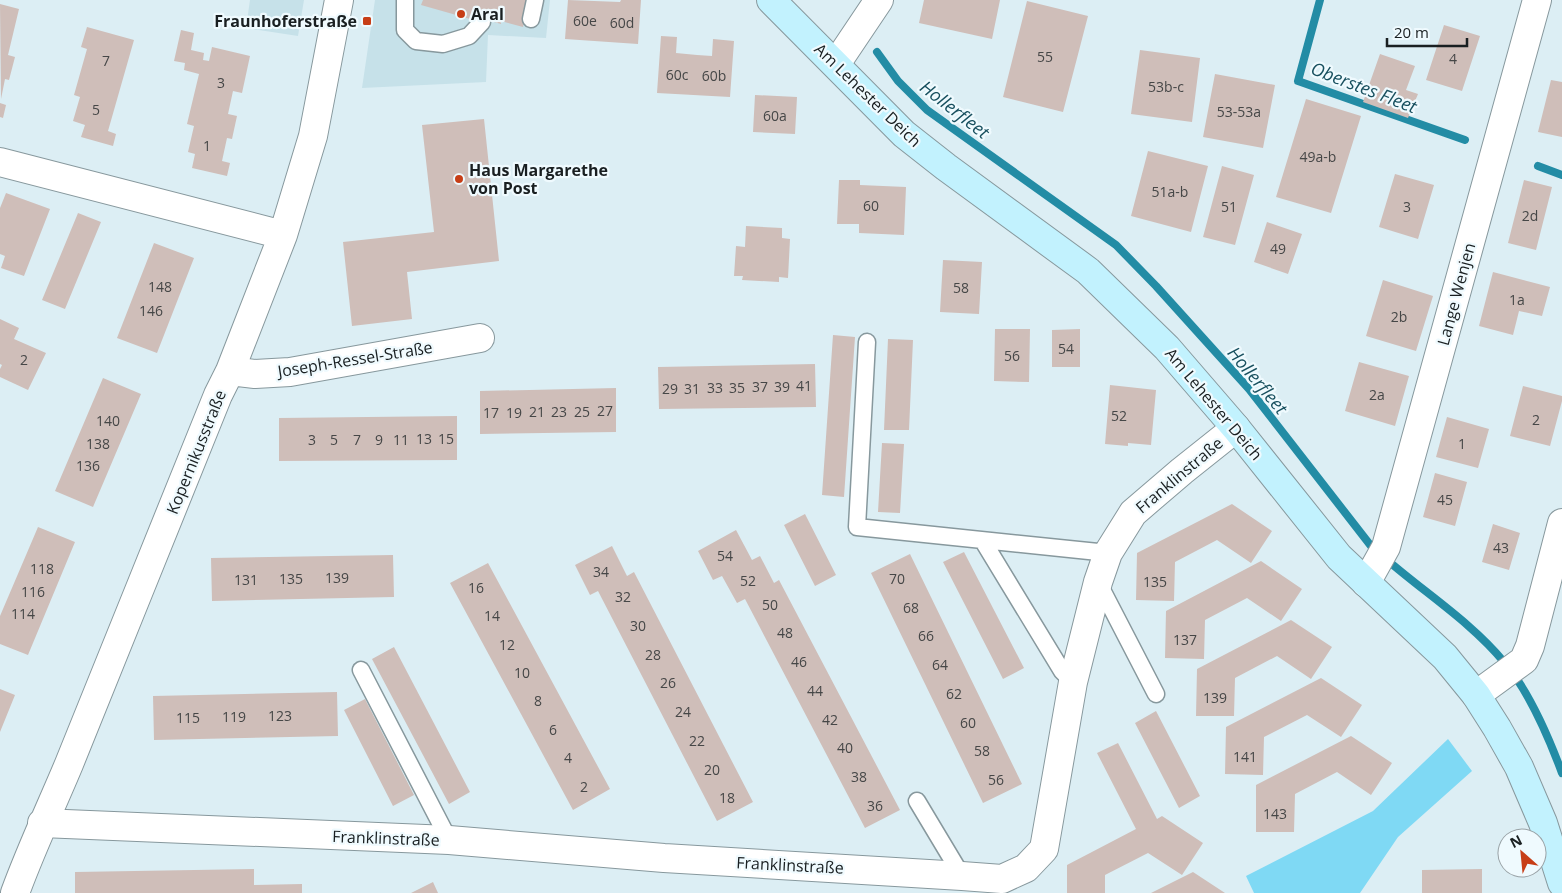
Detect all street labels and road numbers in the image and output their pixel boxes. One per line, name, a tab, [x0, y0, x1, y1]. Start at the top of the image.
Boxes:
street label: Am Lehester Deich	[810, 38, 926, 152]
street label: Lange Wenjen	[1432, 240, 1480, 348]
street label: Joseph-Ressel-Straße	[274, 336, 434, 382]
street label: Am Lehester Deich	[1160, 343, 1268, 465]
street label: Kopernikusstraße	[161, 387, 231, 517]
street label: Franklinstraße	[1131, 432, 1227, 518]
street label: Franklinstraße	[332, 825, 440, 851]
street label: Franklinstraße	[736, 851, 844, 879]

